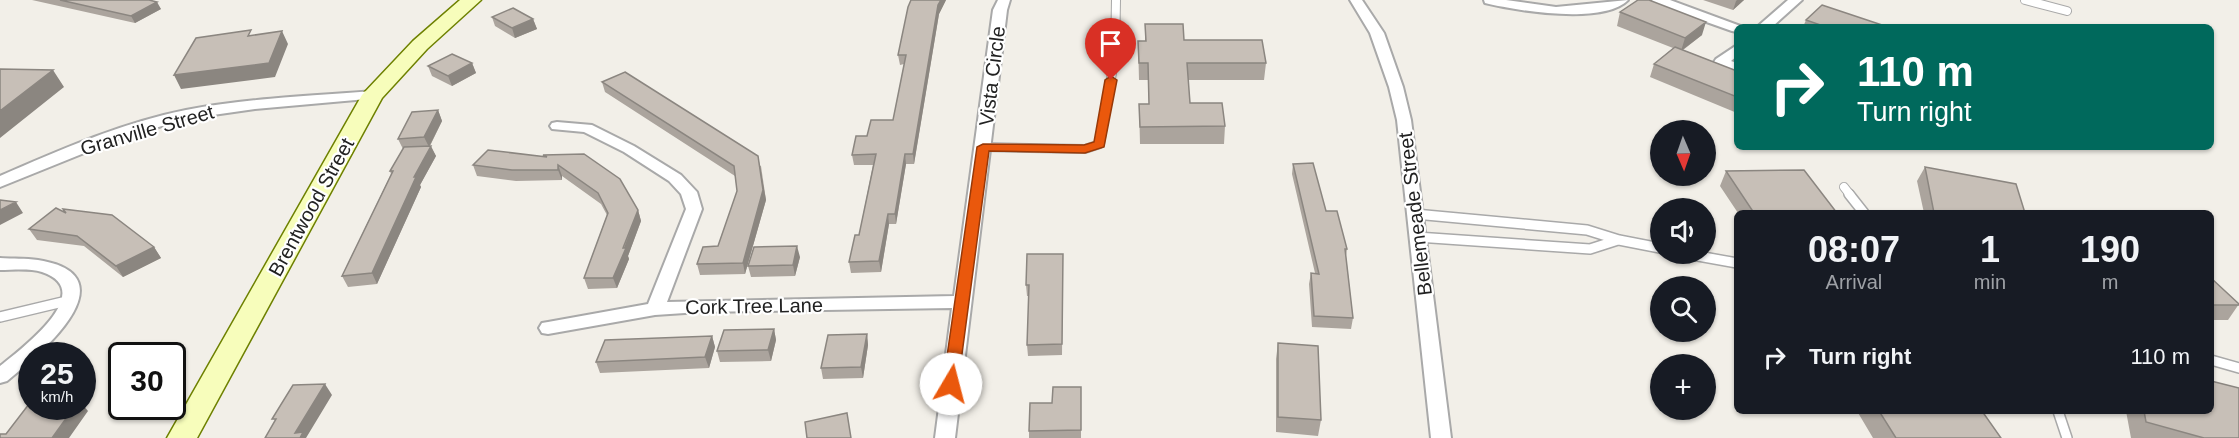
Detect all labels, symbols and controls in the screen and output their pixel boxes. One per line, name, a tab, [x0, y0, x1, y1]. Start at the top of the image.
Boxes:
pin	[1085, 18, 1136, 80]
street label: Vista Circle	[975, 25, 1009, 127]
icon: arrive	[1094, 27, 1127, 60]
icon: right	[1758, 48, 1836, 126]
text: 110 m	[1857, 48, 1974, 95]
text: Turn right	[1857, 97, 1972, 127]
street label: Granville Street	[78, 100, 217, 160]
north arrow	[1650, 120, 1716, 186]
map controls	[1650, 120, 1716, 420]
street label: Bellemeade Street	[1394, 131, 1436, 297]
street label: Brentwood Street	[264, 134, 358, 280]
button: sound	[1650, 198, 1716, 264]
text: 08:07	[1808, 229, 1900, 270]
text: 1	[1980, 229, 2000, 270]
text: 190	[2080, 229, 2140, 270]
text: Arrival	[1826, 271, 1882, 293]
text: min	[1974, 271, 2006, 293]
text: m	[2102, 271, 2118, 293]
button: search	[1650, 276, 1716, 342]
street label: Cork Tree Lane	[685, 294, 823, 318]
icon: right	[1758, 341, 1791, 374]
speed limit sign: 30	[108, 342, 186, 420]
text: Turn right	[1809, 344, 1911, 369]
text: 110 m	[2130, 344, 2190, 369]
position arrow	[919, 352, 983, 416]
button: +	[1650, 354, 1716, 420]
text: 25	[40, 357, 74, 390]
text: km/h	[41, 388, 73, 405]

